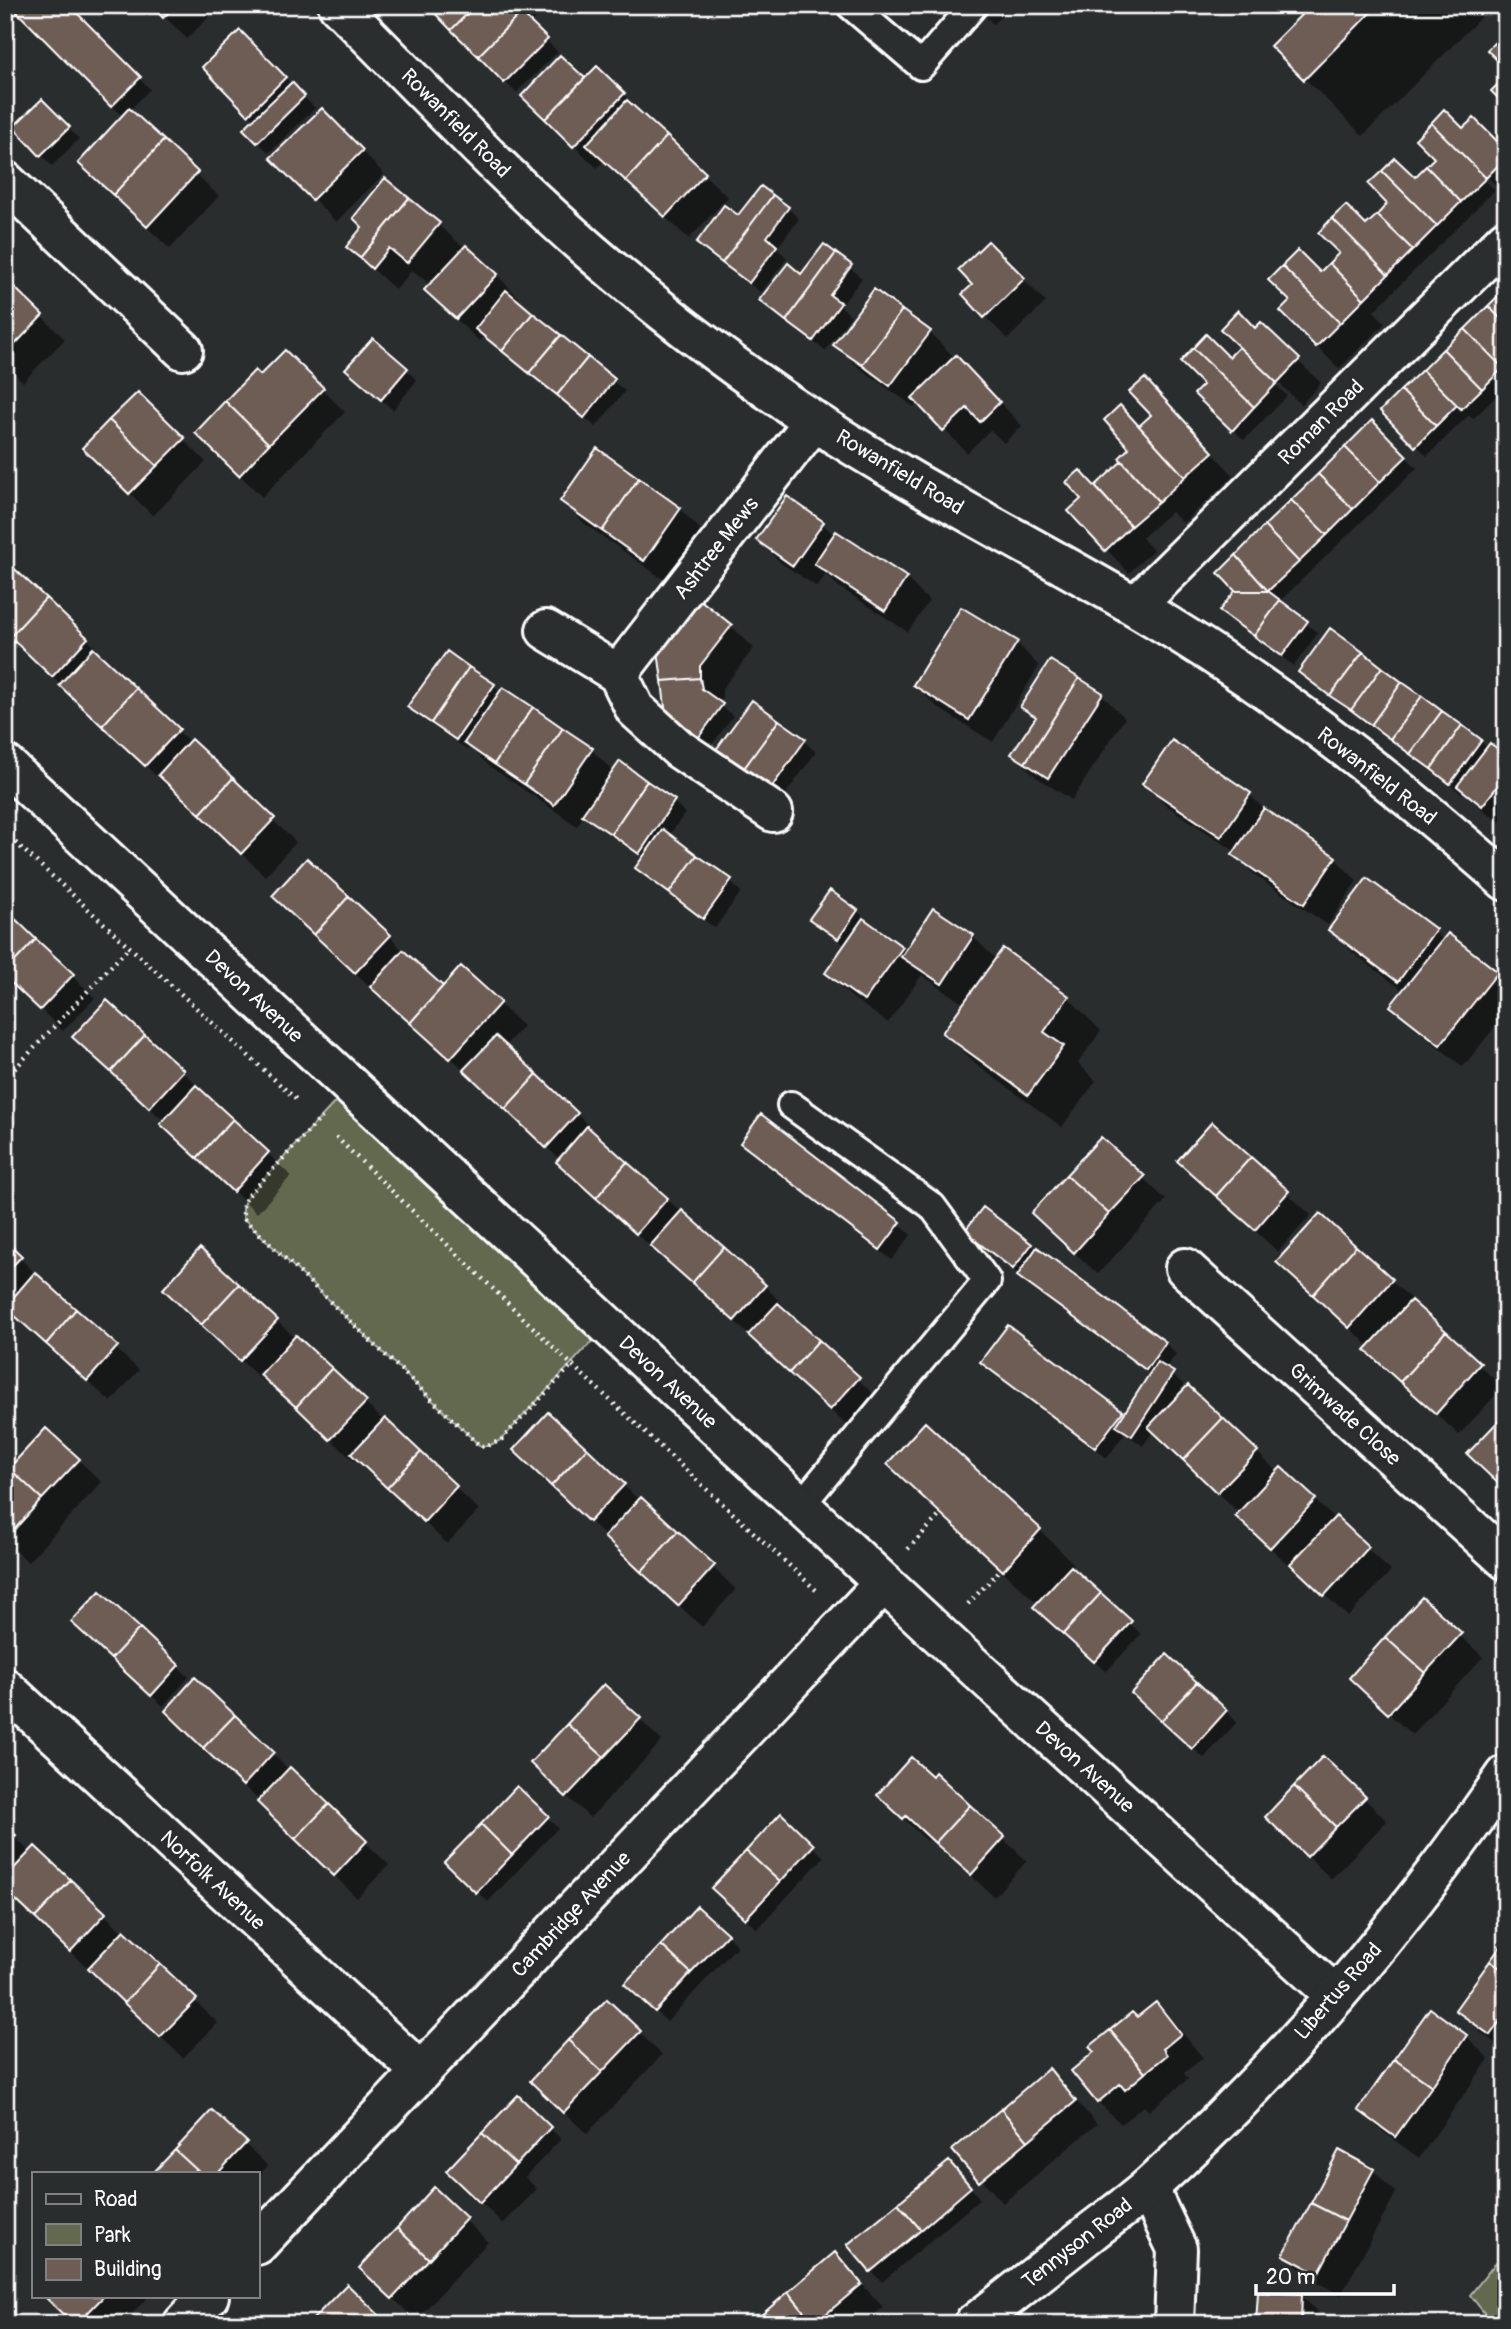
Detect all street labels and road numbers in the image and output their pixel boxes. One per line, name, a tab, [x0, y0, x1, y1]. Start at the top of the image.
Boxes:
street label: Rowanfield Road	[395, 63, 516, 184]
street label: Roman Road	[1273, 374, 1370, 471]
street label: Rowanfield Road	[831, 424, 969, 521]
street label: Ashtree Mews	[668, 491, 765, 605]
street label: Rowanfield Road	[1311, 721, 1442, 831]
street label: Devon Avenue	[199, 944, 309, 1049]
street label: Devon Avenue	[613, 1330, 723, 1435]
street label: Grimwade Close	[1283, 1357, 1407, 1472]
street label: Devon Avenue	[1029, 1716, 1141, 1820]
street label: Norfolk Avenue	[154, 1825, 271, 1936]
street label: Cambridge Avenue	[506, 1845, 637, 1983]
street label: Libertus Road	[1289, 1937, 1388, 2046]
street label: Tennyson Road	[1017, 2192, 1138, 2295]

